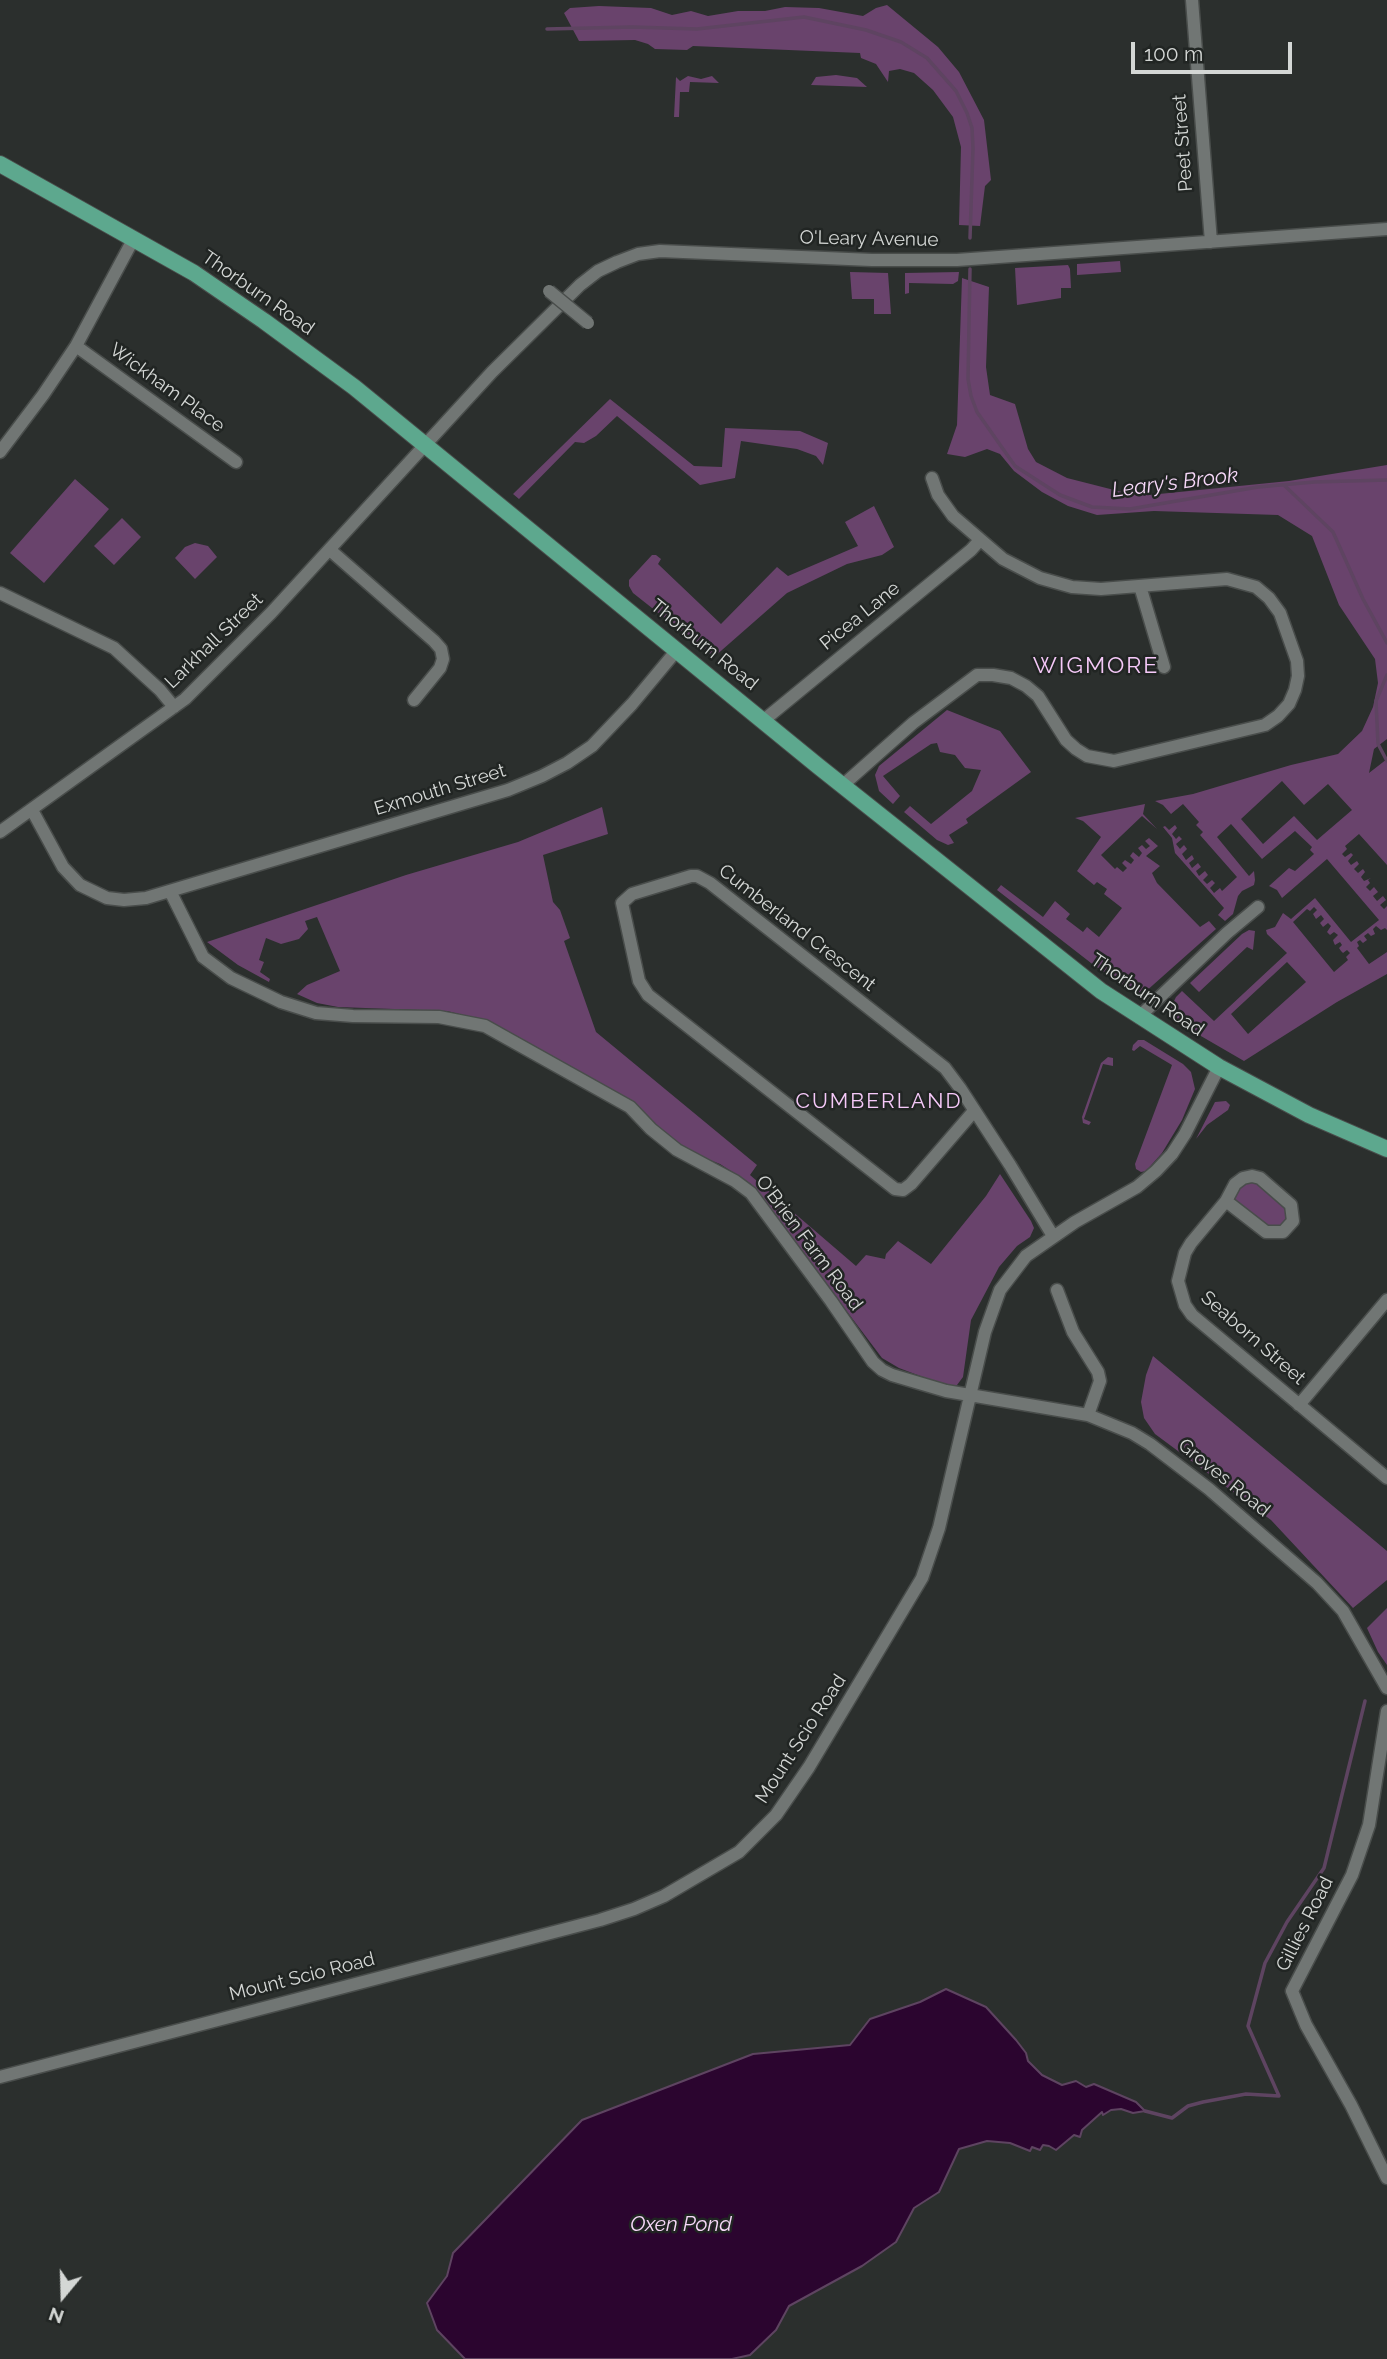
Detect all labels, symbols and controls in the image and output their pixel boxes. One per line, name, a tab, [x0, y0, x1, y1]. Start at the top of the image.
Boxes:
scale bar	[1135, 28, 1296, 72]
text: 100 m	[1144, 41, 1203, 66]
street label: Peet Street	[1168, 93, 1198, 193]
street label: O'Leary Avenue	[799, 226, 939, 252]
street label: Thorburn Road	[197, 246, 319, 340]
street label: Wickham Place	[105, 338, 229, 438]
water label: Leary's Brook	[1110, 463, 1240, 503]
street label: Picea Lane	[815, 577, 905, 655]
street label: Larkhall Street	[160, 589, 268, 693]
street label: Thorburn Road	[646, 595, 762, 695]
district label: WIGMORE	[1034, 652, 1158, 680]
street label: Exmouth Street	[372, 759, 508, 821]
street label: Cumberland Crescent	[714, 860, 880, 996]
street label: Thorburn Road	[1086, 949, 1208, 1041]
district label: CUMBERLAND	[797, 1089, 961, 1115]
street label: O'Brien Farm Road	[751, 1171, 867, 1315]
street label: Seaborn Street	[1196, 1286, 1310, 1390]
street label: Groves Road	[1174, 1434, 1274, 1522]
street label: Mount Scio Road	[751, 1670, 851, 1808]
street label: Gillies Road	[1271, 1873, 1339, 1975]
street label: Mount Scio Road	[227, 1948, 377, 2006]
water label: Oxen Pond	[630, 2212, 732, 2238]
north arrow	[28, 2261, 98, 2331]
text: N	[46, 2303, 67, 2329]

